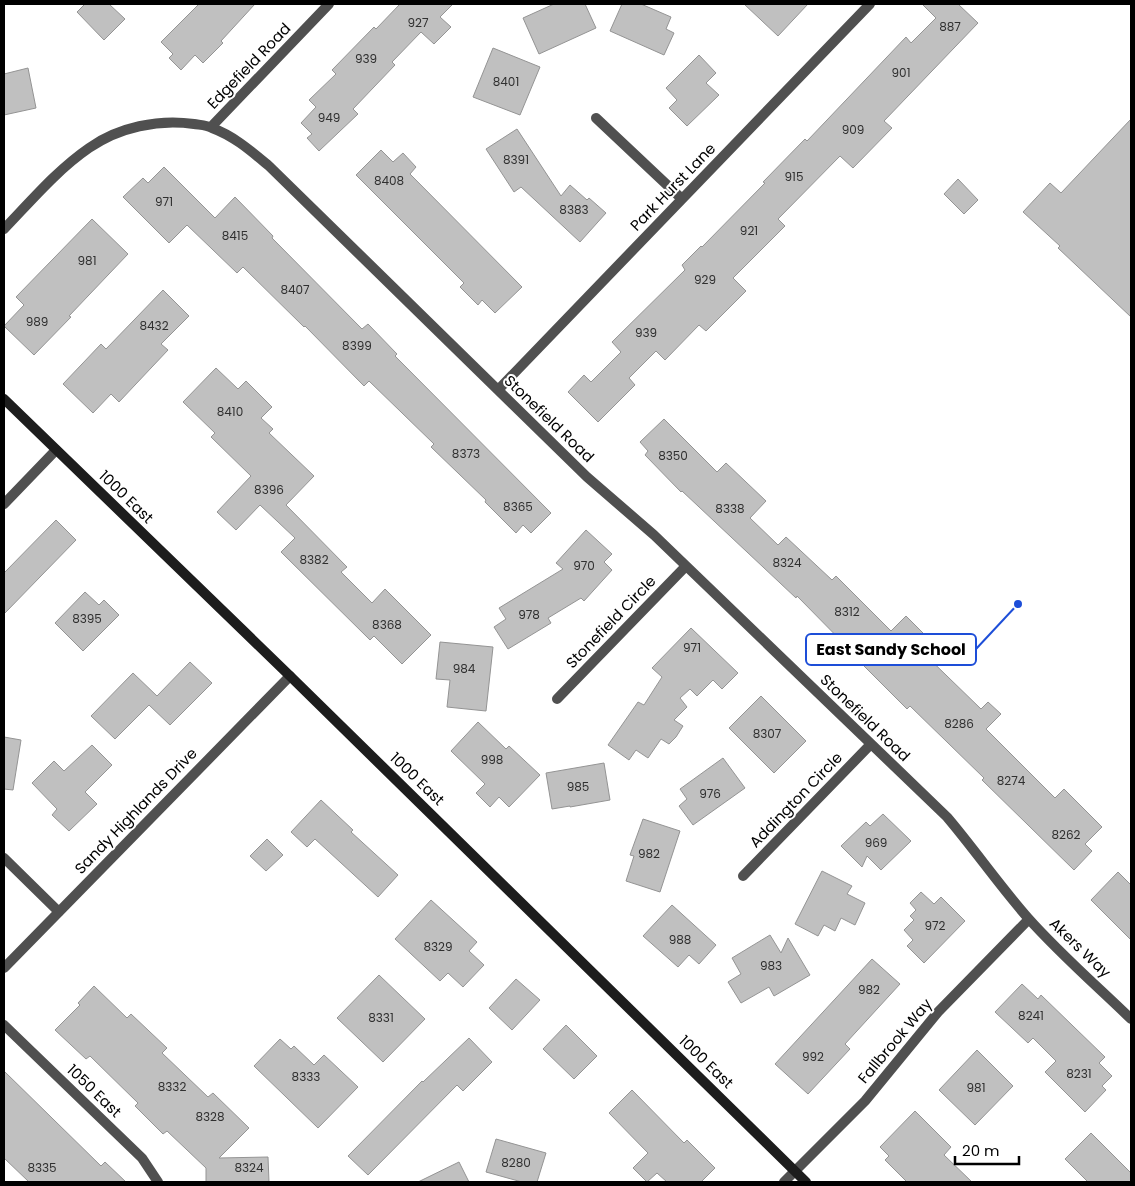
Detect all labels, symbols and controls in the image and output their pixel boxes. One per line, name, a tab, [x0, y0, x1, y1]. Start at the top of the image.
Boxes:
house number: 927	[407, 14, 429, 31]
street label: Edgefield Road	[202, 18, 295, 113]
house number: 887	[939, 18, 961, 35]
house number: 939	[355, 50, 377, 67]
house number: 901	[892, 64, 910, 81]
house number: 8401	[493, 73, 519, 90]
house number: 949	[318, 109, 340, 126]
house number: 909	[842, 121, 864, 138]
street label: Park Hurst Lane	[625, 138, 720, 235]
house number: 8391	[503, 151, 529, 168]
house number: 915	[785, 168, 803, 185]
house number: 8408	[374, 172, 404, 189]
house number: 971	[155, 193, 173, 210]
house number: 8383	[559, 201, 589, 218]
house number: 921	[740, 222, 758, 239]
house number: 8415	[222, 227, 248, 244]
house number: 981	[78, 252, 96, 269]
house number: 929	[694, 271, 716, 288]
house number: 8407	[280, 281, 310, 298]
house number: 989	[26, 313, 48, 330]
house number: 8432	[139, 317, 169, 334]
house number: 939	[635, 324, 657, 341]
house number: 8399	[342, 337, 372, 354]
street label: Stonefield Road	[500, 370, 599, 467]
house number: 8410	[217, 403, 243, 420]
house number: 8373	[452, 445, 480, 462]
house number: 8350	[658, 447, 688, 464]
street label: 1000 East	[95, 465, 158, 528]
house number: 8396	[254, 481, 284, 498]
house number: 8365	[503, 498, 533, 515]
house number: 8338	[715, 500, 745, 517]
house number: 8382	[299, 551, 329, 568]
house number: 8324	[772, 554, 802, 571]
house number: 970	[573, 557, 595, 574]
street label: Stonefield Circle	[561, 571, 660, 673]
house number: 8312	[834, 603, 860, 620]
house number: 978	[518, 606, 540, 623]
house number: 8395	[72, 610, 102, 627]
house number: 8368	[372, 616, 402, 633]
callout: East Sandy School	[806, 634, 976, 665]
text: East Sandy School	[816, 638, 966, 661]
house number: 971	[683, 639, 701, 656]
house number: 984	[453, 660, 476, 677]
street label: Stonefield Road	[816, 669, 915, 766]
house number: 8286	[944, 715, 974, 732]
house number: 8307	[753, 725, 782, 742]
street label: Sandy Highlands Drive	[70, 743, 202, 878]
street label: 1000 East	[386, 747, 449, 810]
street label: Addington Circle	[745, 747, 847, 852]
house number: 998	[481, 751, 503, 768]
house number: 8274	[997, 772, 1026, 789]
house number: 985	[567, 778, 589, 795]
house number: 976	[699, 785, 721, 802]
house number: 8262	[1052, 826, 1081, 843]
house number: 969	[865, 834, 887, 851]
house number: 982	[638, 845, 660, 862]
street label: Akers Way	[1045, 913, 1116, 983]
house number: 972	[924, 917, 946, 934]
house number: 988	[669, 931, 691, 948]
house number: 8329	[423, 938, 453, 955]
house number: 983	[760, 957, 782, 974]
house number: 982	[858, 981, 880, 998]
street label: Fallbrook Way	[853, 993, 937, 1088]
house number: 8241	[1018, 1007, 1044, 1024]
house number: 8331	[368, 1009, 394, 1026]
street label: 1000 East	[675, 1030, 738, 1093]
house number: 992	[802, 1048, 824, 1065]
street label: 1050 East	[63, 1059, 126, 1122]
house number: 8231	[1066, 1065, 1092, 1082]
house number: 8333	[292, 1068, 320, 1085]
house number: 8332	[158, 1078, 186, 1095]
house number: 981	[967, 1079, 985, 1096]
house number: 8328	[195, 1108, 225, 1125]
scale bar	[955, 1134, 1019, 1166]
text: 20 m	[962, 1140, 1000, 1161]
house number: 8280	[501, 1154, 531, 1171]
house number: 8335	[27, 1159, 57, 1176]
house number: 8324	[234, 1159, 264, 1176]

